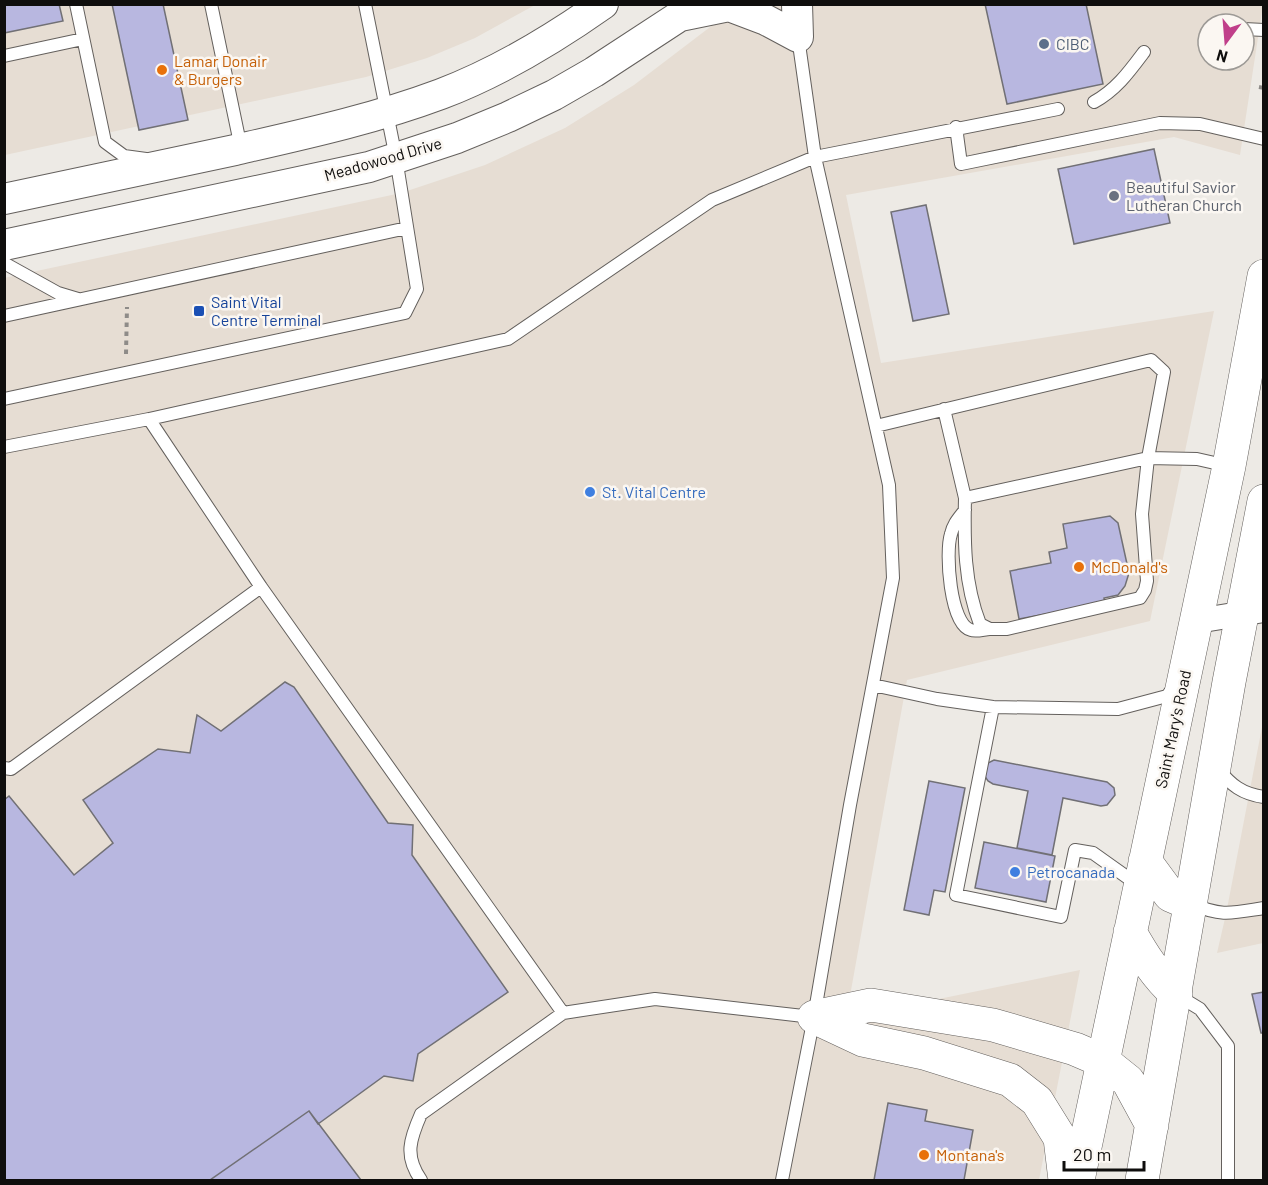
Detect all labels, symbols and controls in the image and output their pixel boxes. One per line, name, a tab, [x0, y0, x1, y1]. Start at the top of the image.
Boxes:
north arrow	[1196, 12, 1256, 72]
place label: CIBC	[1056, 34, 1090, 53]
marker: CIBC	[1037, 37, 1051, 51]
text: N	[1214, 46, 1229, 67]
place label: Lamar Donair & Burgers	[174, 51, 267, 88]
marker: Lamar Donair & Burgers	[155, 63, 169, 77]
street label: Meadowood Drive	[322, 133, 444, 184]
place label: Beautiful Savior Lutheran Church	[1126, 177, 1242, 214]
marker: Beautiful Savior Lutheran Church	[1107, 189, 1121, 203]
place label: Saint Vital Centre Terminal	[211, 292, 321, 329]
marker: Saint Vital Centre Terminal	[192, 304, 206, 318]
place label: St. Vital Centre	[602, 482, 706, 501]
marker: St. Vital Centre	[583, 485, 597, 499]
place label: McDonald's	[1091, 557, 1168, 576]
marker: McDonald's	[1072, 560, 1086, 574]
street label: Saint Mary's Road	[1151, 668, 1194, 790]
place label: Petrocanada	[1027, 862, 1115, 881]
marker: Petrocanada	[1008, 865, 1022, 879]
scale bar	[1064, 1134, 1144, 1172]
text: 20 m	[1073, 1143, 1111, 1165]
place label: Montana's	[936, 1145, 1005, 1164]
marker: Montana's	[917, 1148, 931, 1162]

